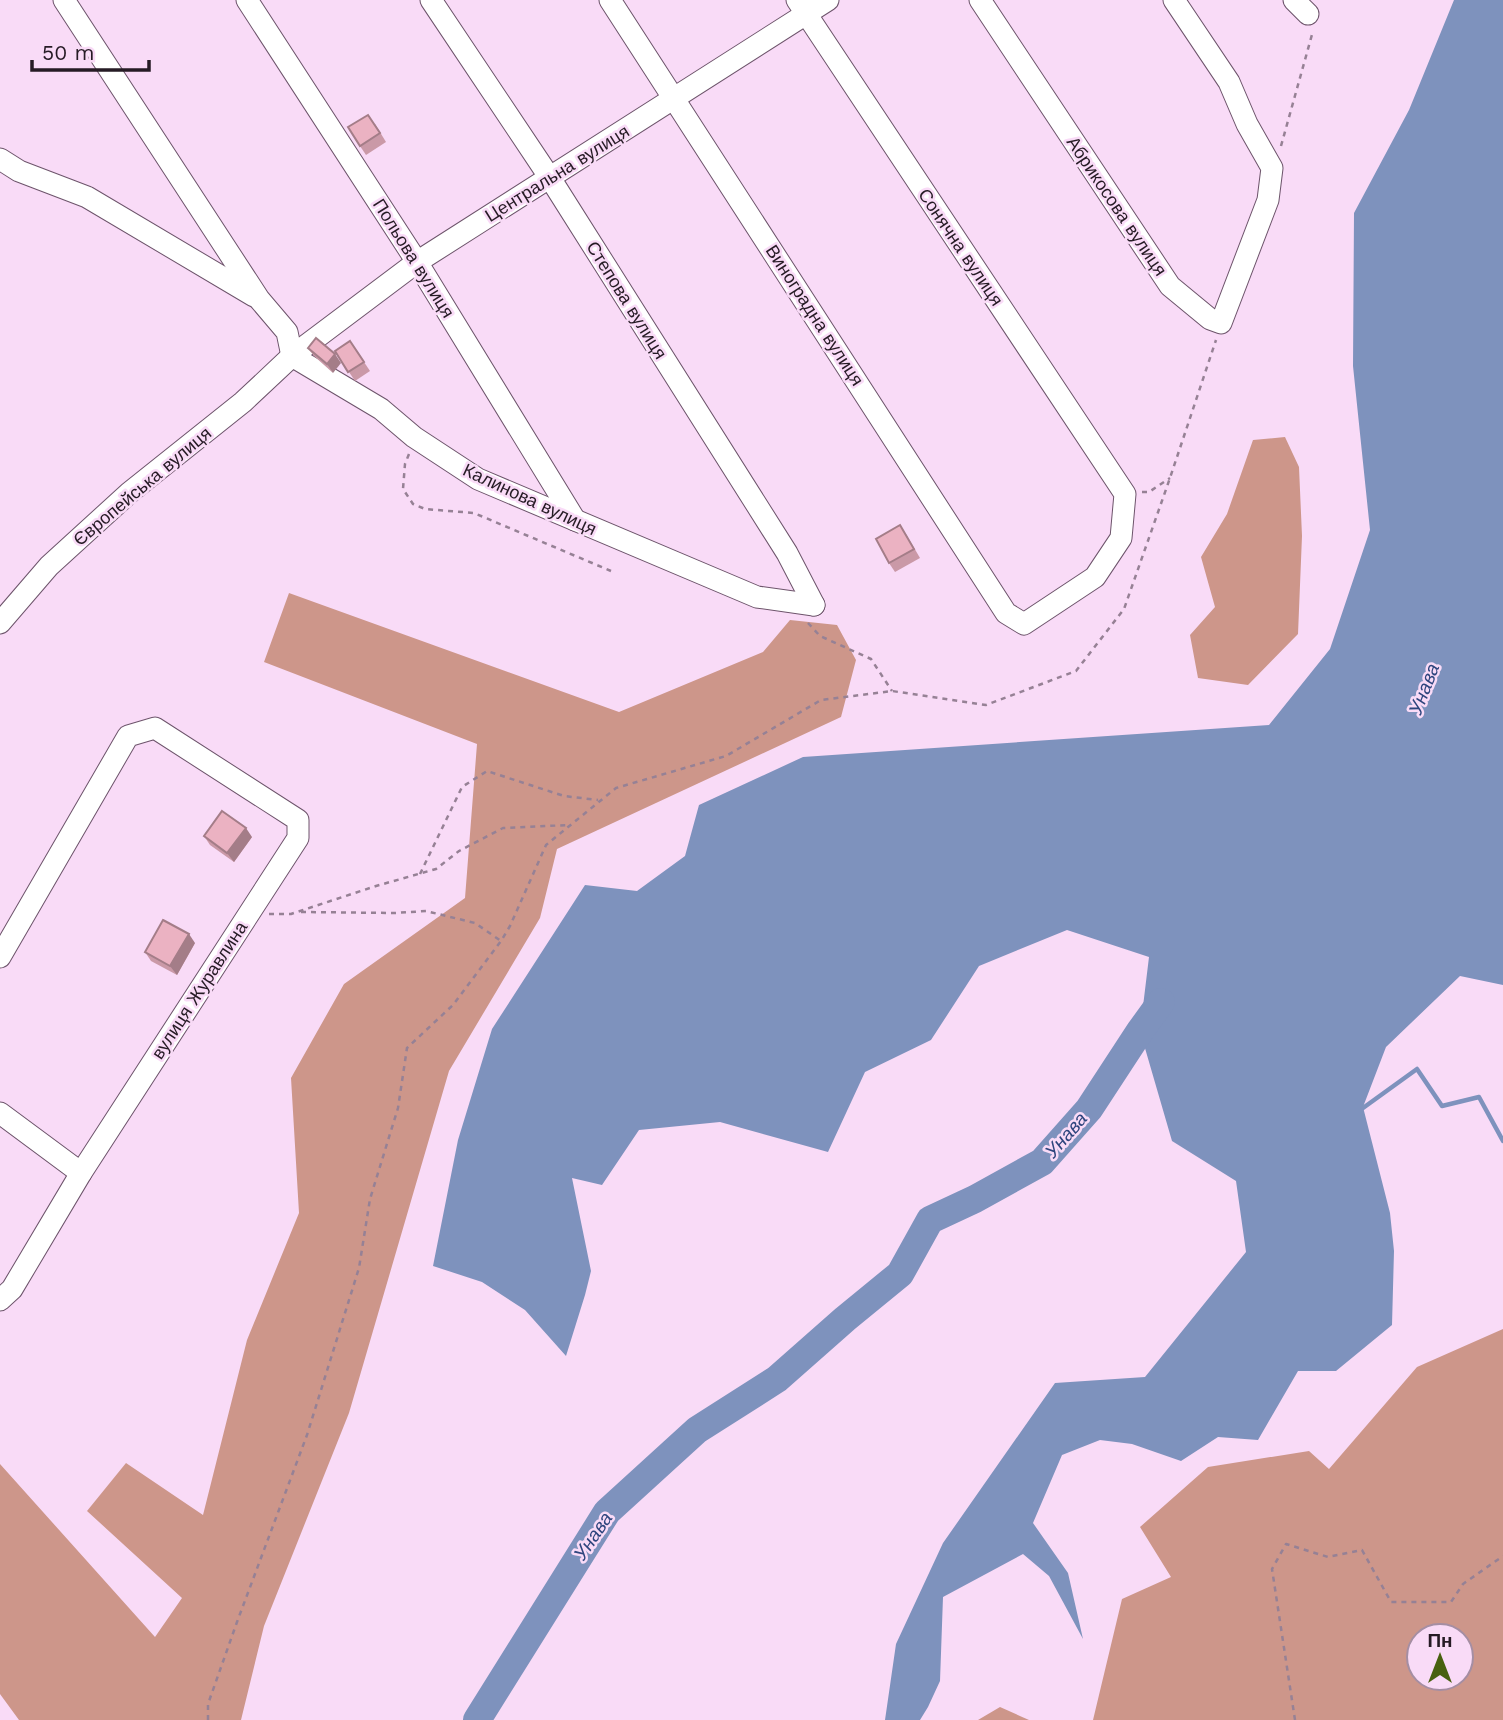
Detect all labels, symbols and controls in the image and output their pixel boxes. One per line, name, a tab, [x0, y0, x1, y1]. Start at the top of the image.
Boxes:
scale bar	[32, 28, 149, 72]
text: 50 m	[42, 40, 94, 65]
street label: Центральна вулиця	[481, 120, 633, 226]
street label: Абрикосова вулиця	[1063, 132, 1171, 280]
street label: Сонячна вулиця	[914, 185, 1008, 309]
street label: Польова вулиця	[369, 195, 459, 321]
street label: Степова вулиця	[582, 237, 672, 363]
street label: Виноградна вулиця	[762, 241, 868, 389]
street label: Європейська вулиця	[69, 422, 215, 550]
street label: Калинова вулиця	[460, 459, 600, 539]
water label: Унава	[1403, 660, 1444, 719]
street label: вулиця Журавлина	[147, 917, 252, 1063]
water label: Унава	[1039, 1107, 1092, 1163]
water label: Унава	[568, 1508, 617, 1565]
north arrow	[1405, 1622, 1475, 1692]
text: Пн	[1427, 1629, 1453, 1652]

